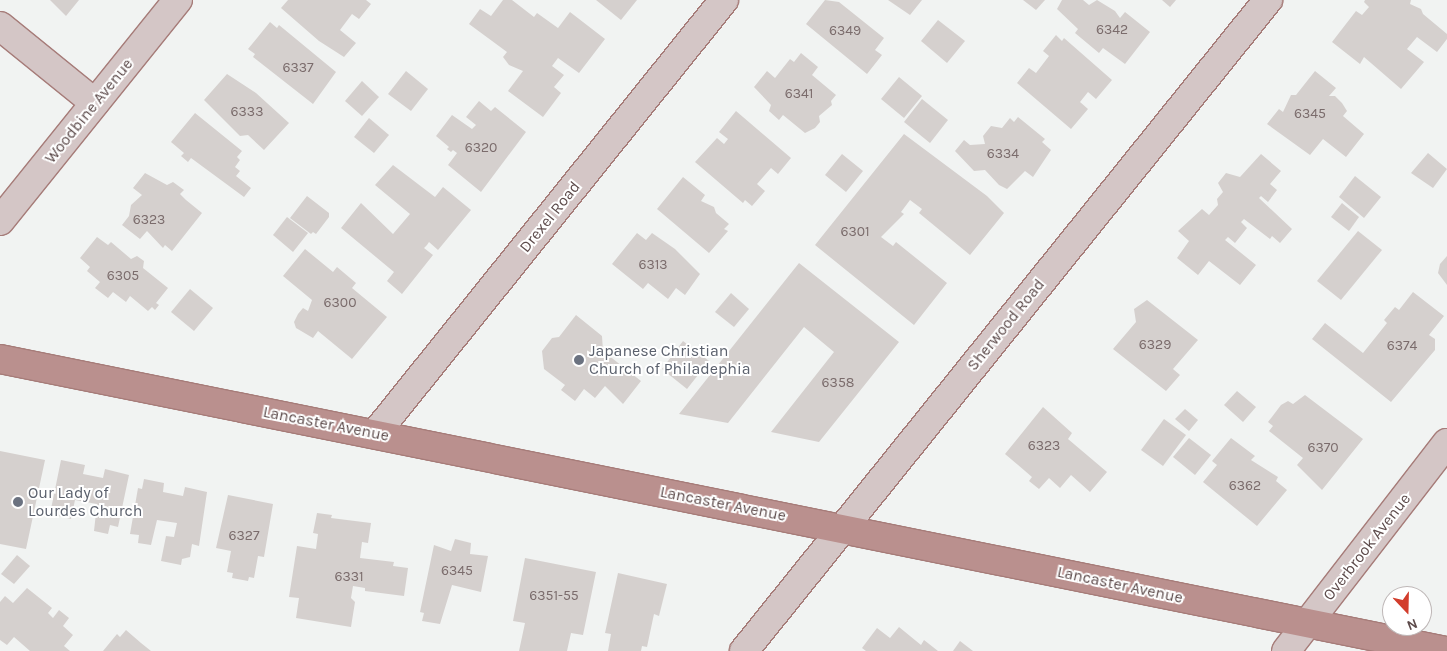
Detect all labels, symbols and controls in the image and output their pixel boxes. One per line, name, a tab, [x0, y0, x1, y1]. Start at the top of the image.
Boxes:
house number: 6342	[1096, 22, 1128, 38]
house number: 6349	[829, 23, 861, 39]
street label: Woodbine Avenue	[41, 55, 137, 167]
house number: 6337	[282, 60, 314, 76]
house number: 6341	[785, 86, 813, 102]
house number: 6333	[231, 104, 263, 120]
house number: 6345	[1294, 106, 1326, 122]
house number: 6320	[465, 140, 497, 156]
house number: 6334	[987, 146, 1019, 162]
street label: Drexel Road	[515, 178, 585, 256]
house number: 6323	[133, 212, 165, 228]
house number: 6301	[840, 224, 870, 240]
house number: 6313	[638, 257, 668, 273]
house number: 6305	[107, 268, 139, 284]
street label: Sherwood Road	[963, 275, 1049, 375]
house number: 6300	[324, 295, 356, 311]
house number: 6329	[1139, 337, 1171, 353]
house number: 6374	[1387, 338, 1417, 354]
place label: Japanese Christian Church of Philadephia	[589, 341, 751, 379]
marker: Japanese Christian Church of Philadephia	[573, 354, 585, 366]
house number: 6358	[822, 375, 854, 391]
street label: Lancaster Avenue	[261, 402, 391, 446]
house number: 6323	[1028, 438, 1060, 454]
house number: 6370	[1307, 440, 1339, 456]
house number: 6362	[1229, 478, 1261, 494]
street label: Lancaster Avenue	[658, 482, 788, 526]
place label: Our Lady of Lourdes Church	[28, 483, 142, 521]
street label: Overbrook Avenue	[1319, 490, 1415, 604]
marker: Our Lady of Lourdes Church	[12, 496, 24, 508]
house number: 6327	[229, 528, 259, 544]
street label: Lancaster Avenue	[1055, 562, 1185, 608]
house number: 6345	[441, 563, 473, 579]
house number: 6331	[334, 569, 364, 585]
north arrow	[1382, 586, 1432, 636]
house number: 6351-55	[529, 588, 579, 604]
text: N	[1404, 615, 1420, 634]

